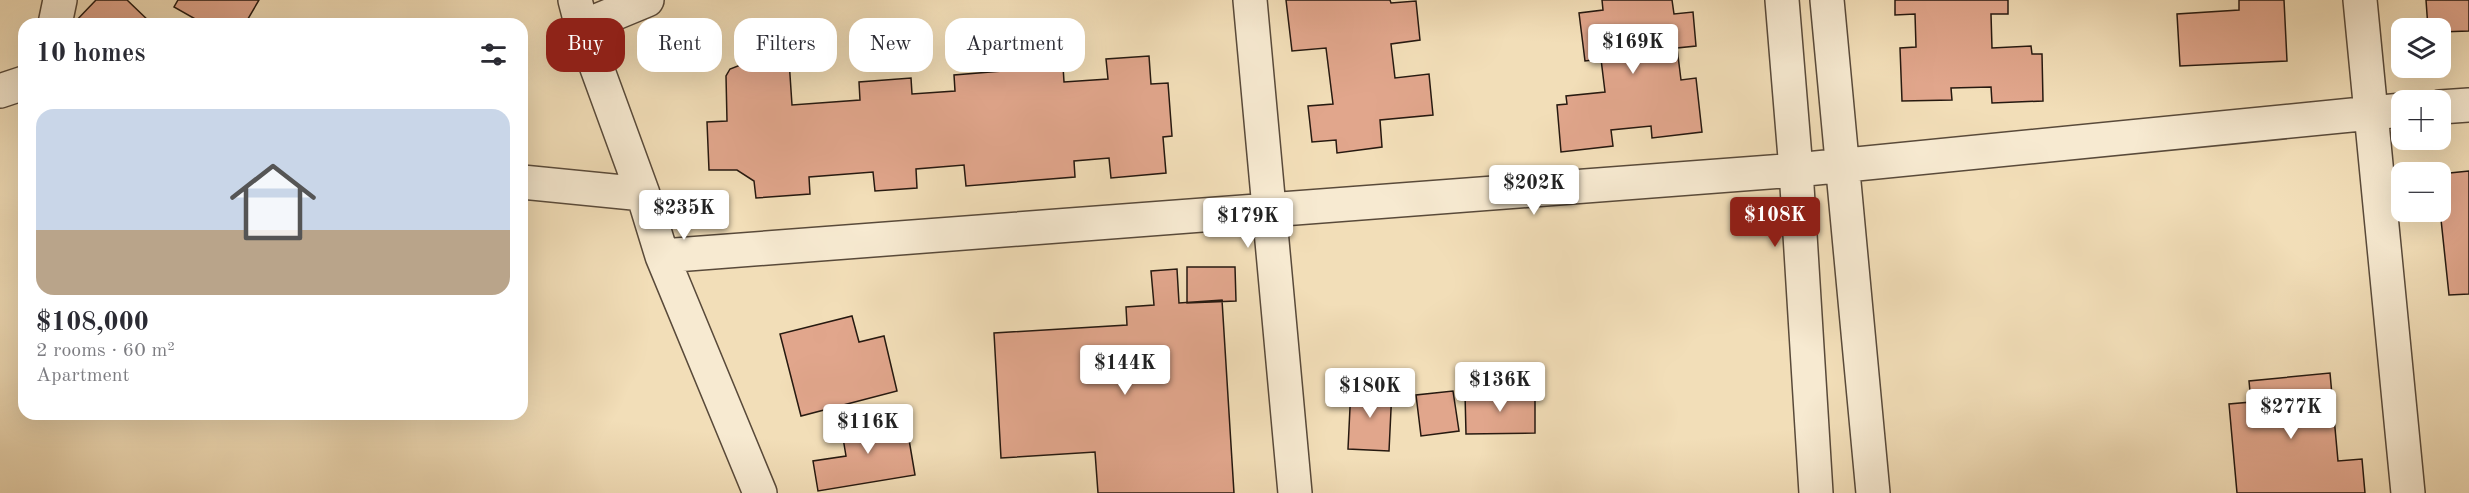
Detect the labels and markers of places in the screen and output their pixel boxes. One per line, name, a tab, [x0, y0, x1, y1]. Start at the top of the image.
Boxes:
pin: $169K	[1591, 24, 1675, 75]
pin: $202K	[1492, 165, 1576, 216]
pin: $235K	[642, 190, 726, 241]
pin: $108K	[1733, 197, 1817, 248]
pin: $179K	[1206, 198, 1290, 249]
pin: $144K	[1083, 345, 1167, 396]
pin: $136K	[1458, 362, 1542, 413]
pin: $180K	[1328, 368, 1412, 419]
pin: $277K	[2249, 389, 2333, 440]
pin: $116K	[826, 404, 910, 455]

